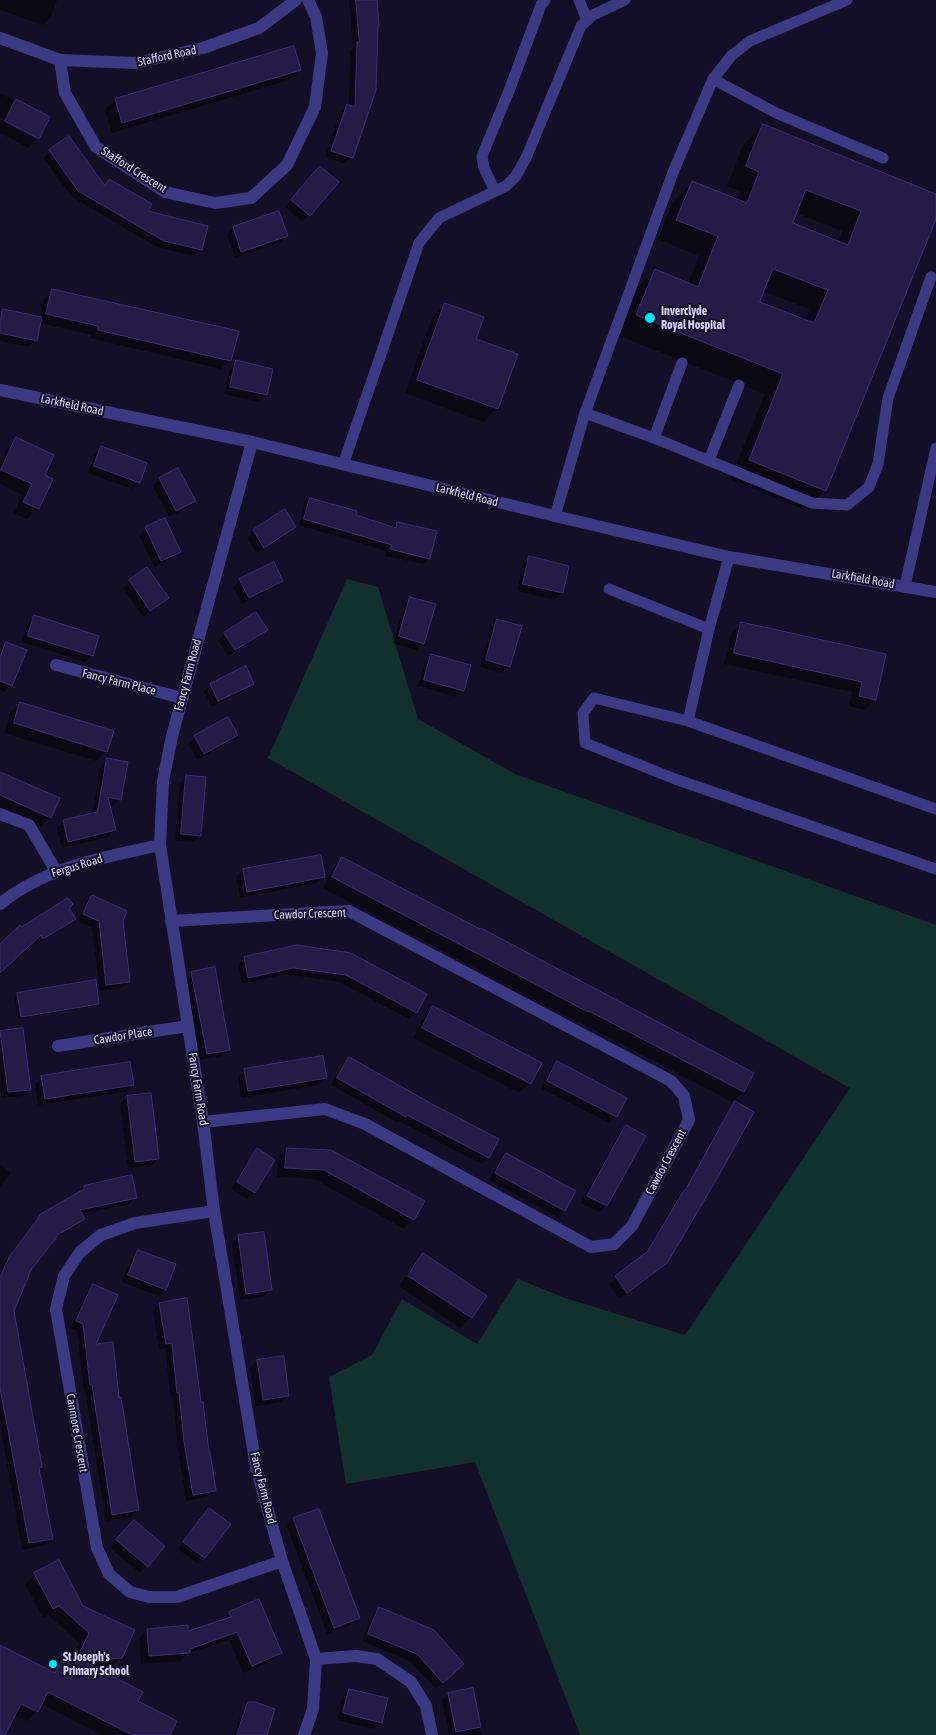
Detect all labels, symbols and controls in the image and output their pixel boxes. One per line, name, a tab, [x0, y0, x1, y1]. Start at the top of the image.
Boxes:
street label: Stafford Road	[136, 43, 198, 69]
street label: Stafford Crescent	[98, 144, 170, 196]
place label: Inverclyde Royal Hospital	[661, 304, 725, 332]
marker: Inverclyde Royal Hospital	[643, 311, 657, 325]
street label: Larkfield Road	[39, 391, 105, 419]
street label: Larkfield Road	[434, 480, 500, 510]
street label: Larkfield Road	[830, 566, 896, 592]
street label: Fancy Farm Road	[171, 637, 205, 713]
street label: Fancy Farm Place	[81, 666, 157, 698]
street label: Fergus Road	[50, 851, 104, 881]
street label: Cawdor Crescent	[274, 906, 346, 922]
street label: Cawdor Place	[93, 1024, 153, 1048]
street label: Fancy Farm Road	[185, 1051, 211, 1127]
street label: Cawdor Crescent	[643, 1127, 689, 1197]
street label: Canmore Crescent	[63, 1393, 91, 1473]
street label: Fancy Farm Road	[247, 1450, 279, 1526]
place label: St Joseph's Primary School	[63, 1650, 129, 1678]
marker: St Joseph's Primary School	[47, 1658, 59, 1670]

